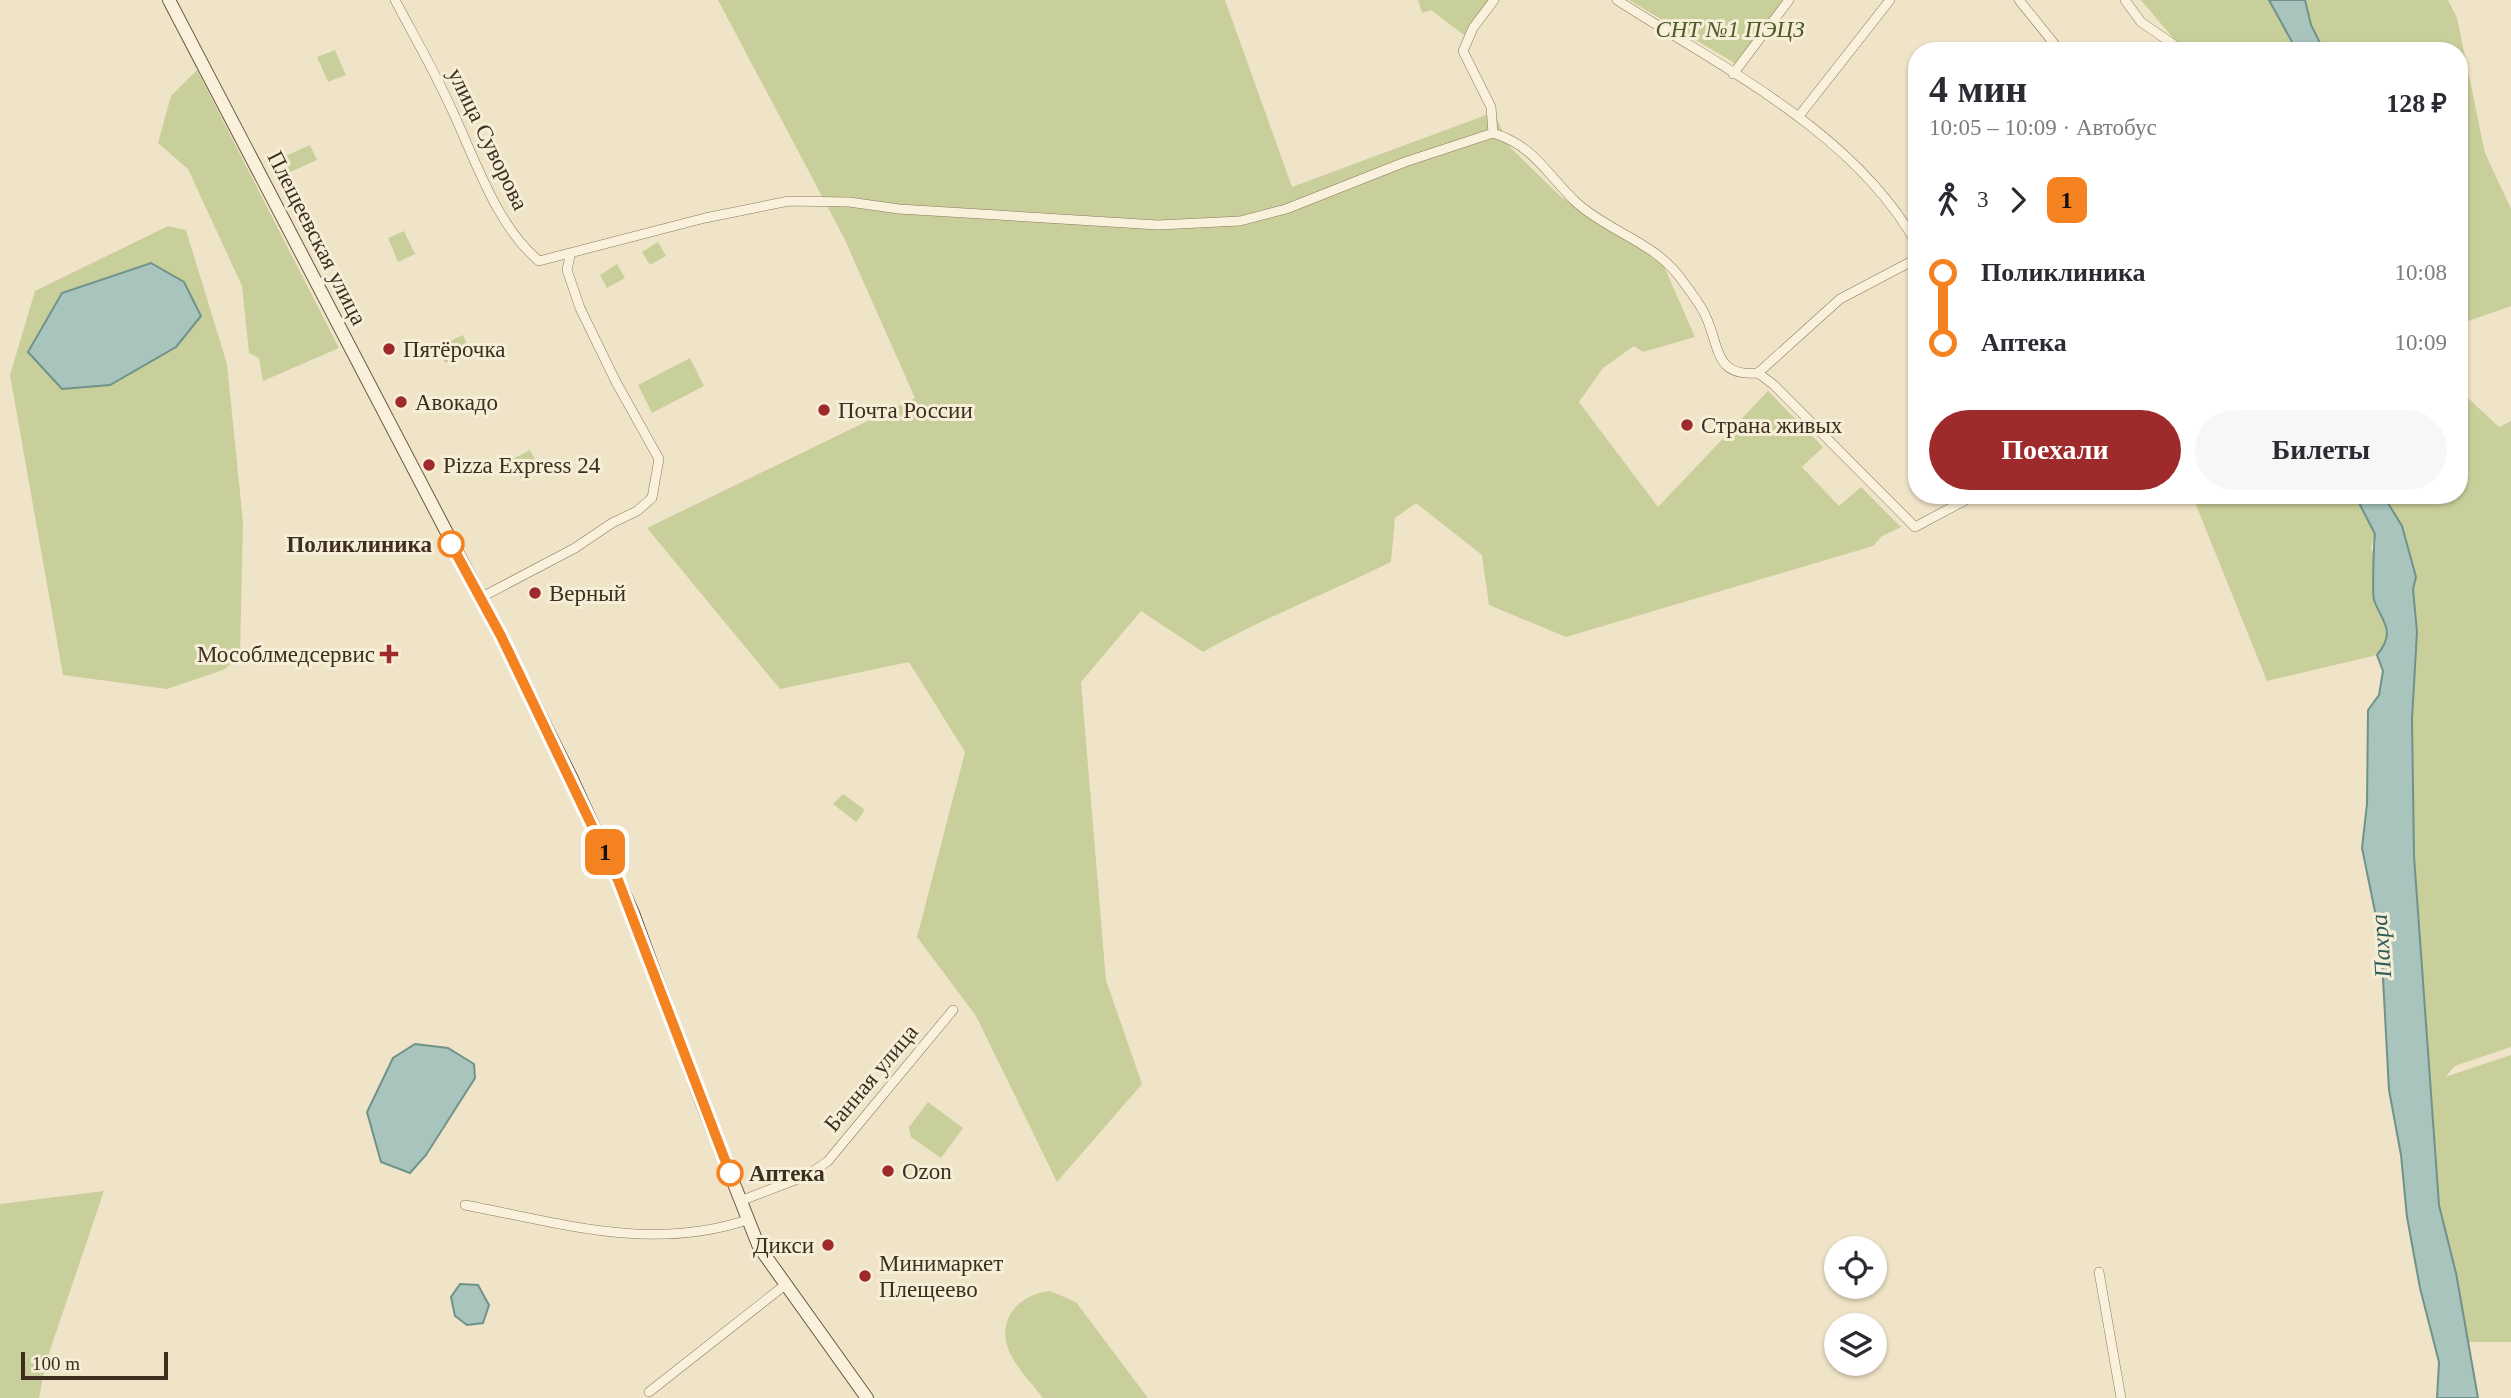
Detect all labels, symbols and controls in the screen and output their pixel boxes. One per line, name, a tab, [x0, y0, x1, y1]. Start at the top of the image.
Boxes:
park label: СНТ №1 ПЭЦЗ	[1655, 17, 1805, 42]
street label: улица Суворова	[443, 64, 533, 214]
text: 4 мин	[1929, 68, 2027, 110]
text: 128 ₽	[2386, 89, 2447, 118]
text: 10:05 – 10:09 · Автобус	[1929, 115, 2157, 140]
street label: Плещеевская улица	[262, 147, 372, 329]
icon: walk	[1929, 181, 1967, 219]
icon: forward	[1999, 181, 2037, 219]
text: 3	[1977, 187, 1989, 212]
text: 1	[2061, 187, 2073, 213]
text: Поликлиника	[1981, 258, 2146, 287]
text: 10:08	[2395, 260, 2447, 285]
text: Аптека	[1981, 328, 2067, 357]
text: 10:09	[2395, 330, 2447, 355]
place label: Пятёрочка	[403, 337, 505, 362]
marker: Пятёрочка	[381, 341, 397, 357]
place label: Авокадо	[415, 390, 498, 415]
marker: Авокадо	[393, 394, 409, 410]
place label: Почта России	[838, 398, 973, 423]
marker: Почта России	[816, 402, 832, 418]
button: Поехали	[1929, 410, 2181, 490]
button: Билеты	[2195, 410, 2447, 490]
place label: Страна живых	[1701, 413, 1843, 438]
marker: Страна живых	[1679, 417, 1695, 433]
place label: Pizza Express 24	[443, 453, 601, 478]
marker: Pizza Express 24	[421, 457, 437, 473]
marker: Поликлиника	[438, 531, 464, 557]
place label: Поликлиника	[286, 532, 432, 557]
place label: Верный	[549, 581, 626, 606]
marker: Верный	[527, 585, 543, 601]
place label: Мособлмедсервис	[197, 642, 375, 667]
marker: Мособлмедсервис	[381, 646, 397, 662]
line badge: 1	[582, 829, 628, 875]
text: 1	[599, 839, 611, 865]
water label: Пахра	[2366, 913, 2396, 980]
street label: Банная улица	[819, 1020, 923, 1136]
place label: Ozon	[902, 1159, 952, 1184]
marker: Аптека	[717, 1160, 743, 1186]
place label: Аптека	[749, 1161, 825, 1186]
marker: Ozon	[880, 1163, 896, 1179]
place label: Дикси	[753, 1233, 814, 1258]
map controls	[1824, 1236, 1887, 1376]
button: locate	[1824, 1236, 1887, 1299]
marker: Дикси	[820, 1237, 836, 1253]
place label: Минимаркет Плещеево	[879, 1251, 1003, 1302]
marker: Минимаркет Плещеево	[857, 1268, 873, 1284]
button: layers	[1824, 1313, 1887, 1376]
scale bar	[21, 1349, 168, 1381]
text: 100 m	[32, 1353, 80, 1374]

